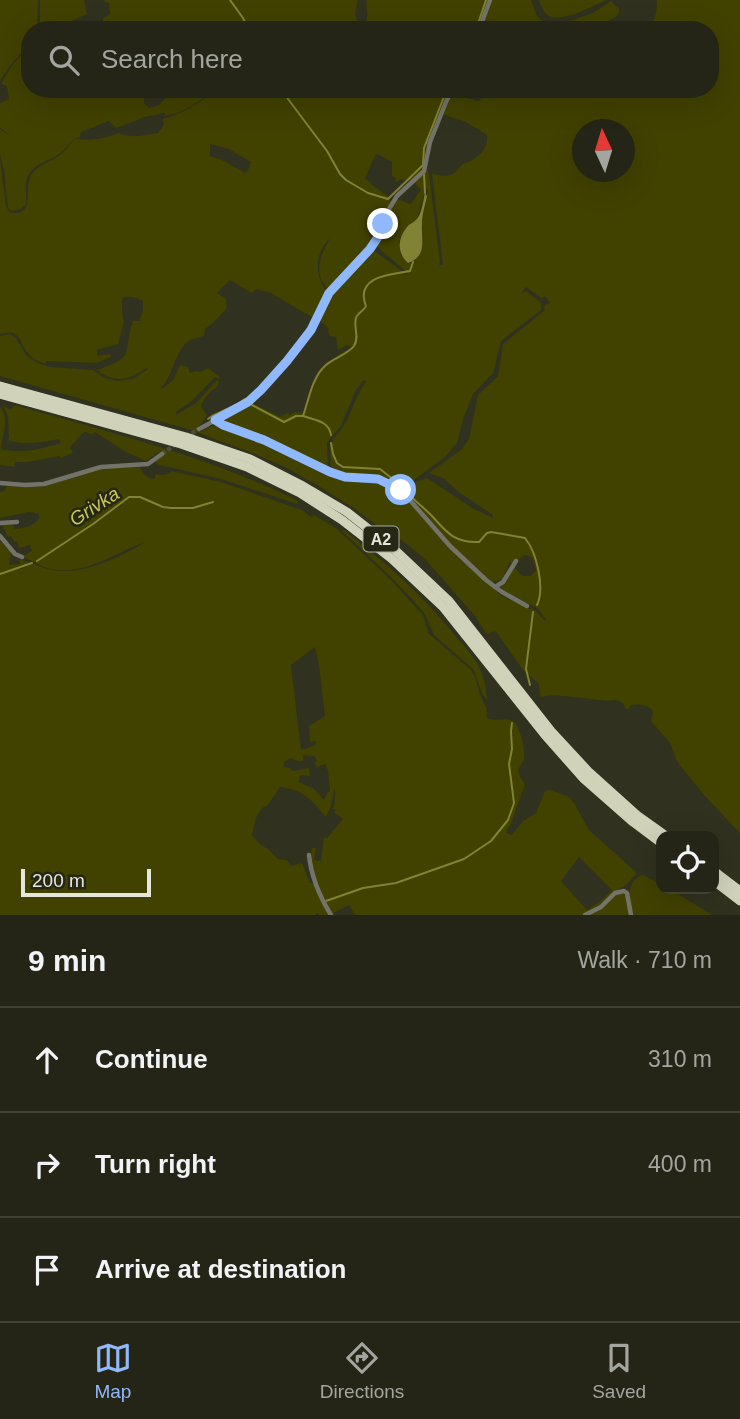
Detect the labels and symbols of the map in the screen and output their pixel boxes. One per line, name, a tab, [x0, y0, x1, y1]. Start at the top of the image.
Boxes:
north arrow	[572, 119, 635, 182]
route end	[367, 208, 398, 239]
route start	[385, 474, 416, 505]
water label: Grivka	[66, 483, 123, 530]
road number: A2	[364, 526, 398, 552]
scale bar	[21, 866, 150, 898]

